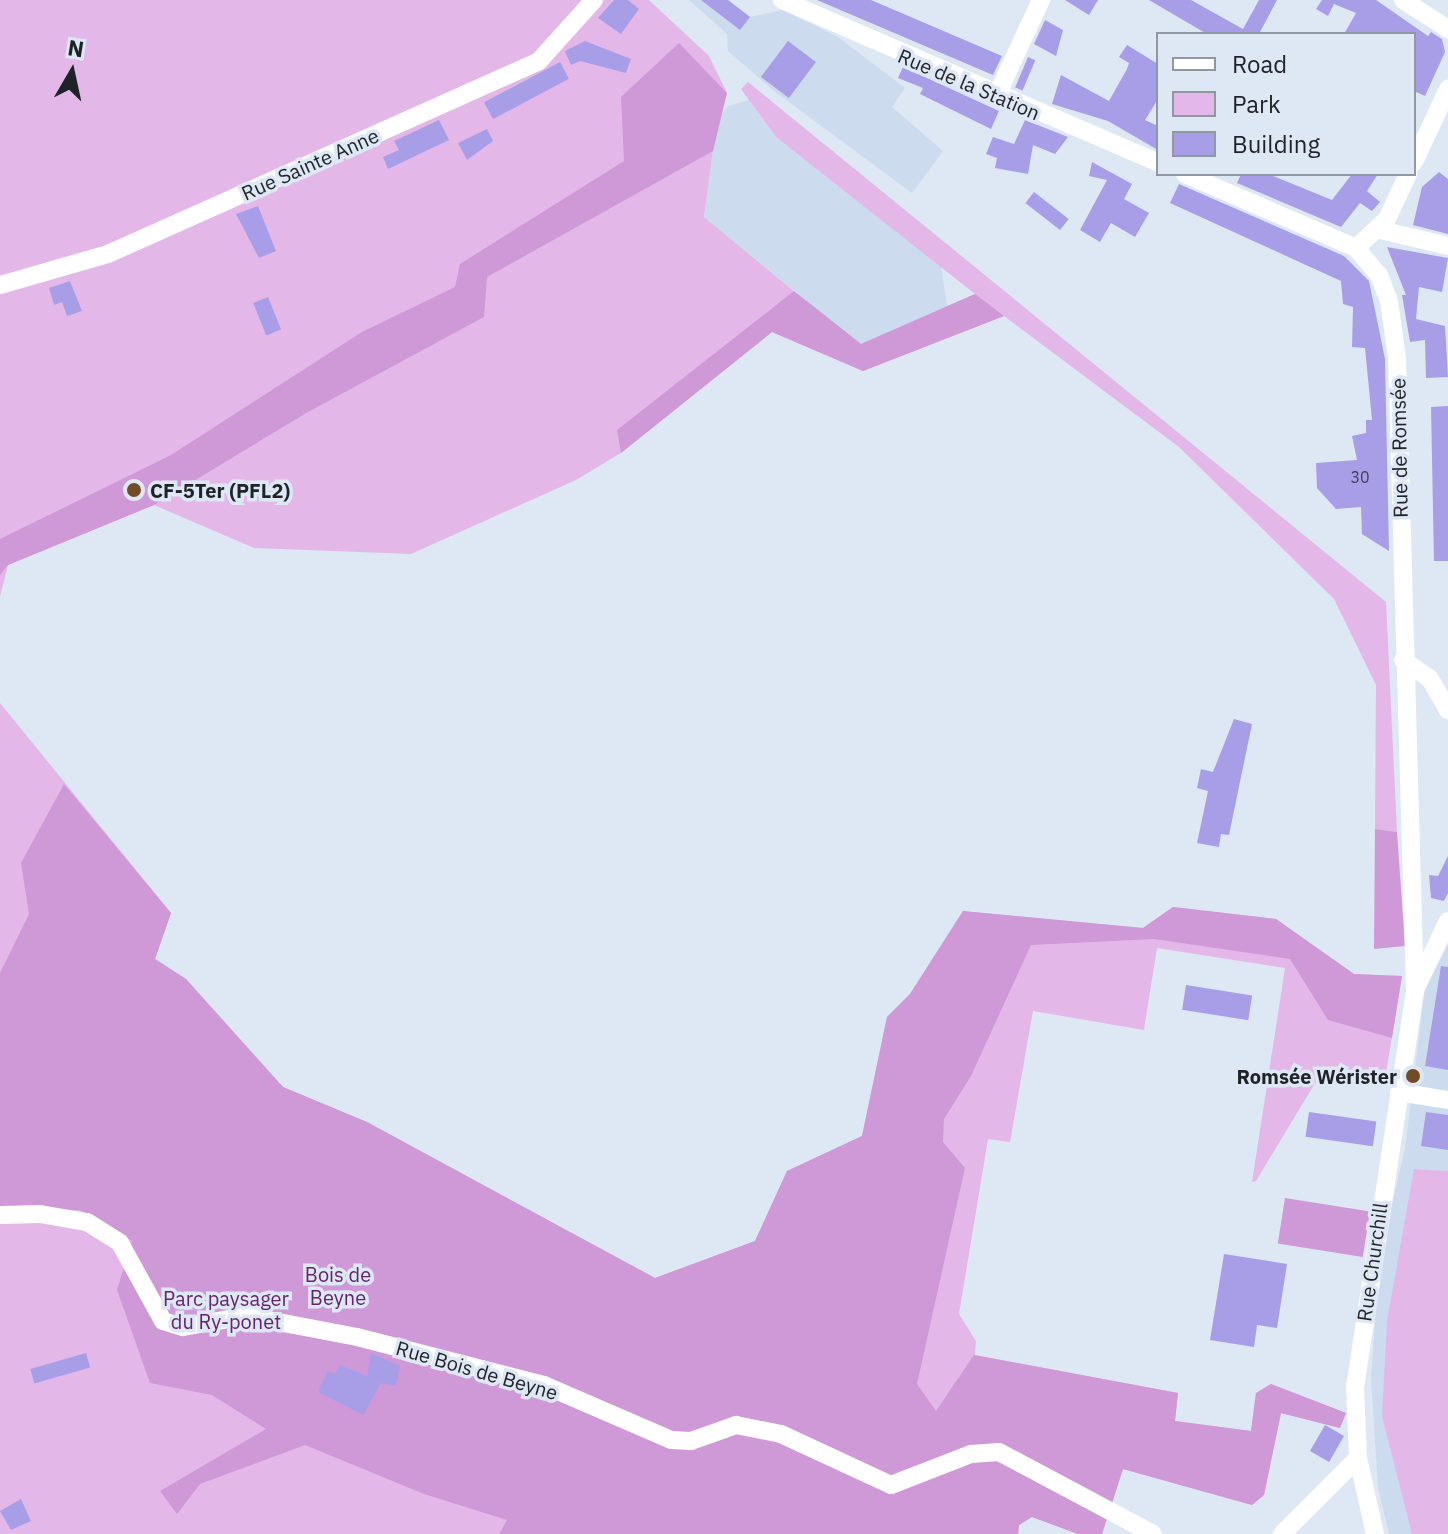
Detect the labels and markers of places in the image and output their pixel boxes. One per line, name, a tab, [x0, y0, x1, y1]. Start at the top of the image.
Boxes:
place label: CF-5Ter (PFL2)	[150, 478, 290, 502]
marker: CF-5Ter (PFL2)	[125, 481, 143, 499]
place label: Romsée Wérister	[1237, 1064, 1397, 1088]
marker: Romsée Wérister	[1404, 1067, 1422, 1085]

